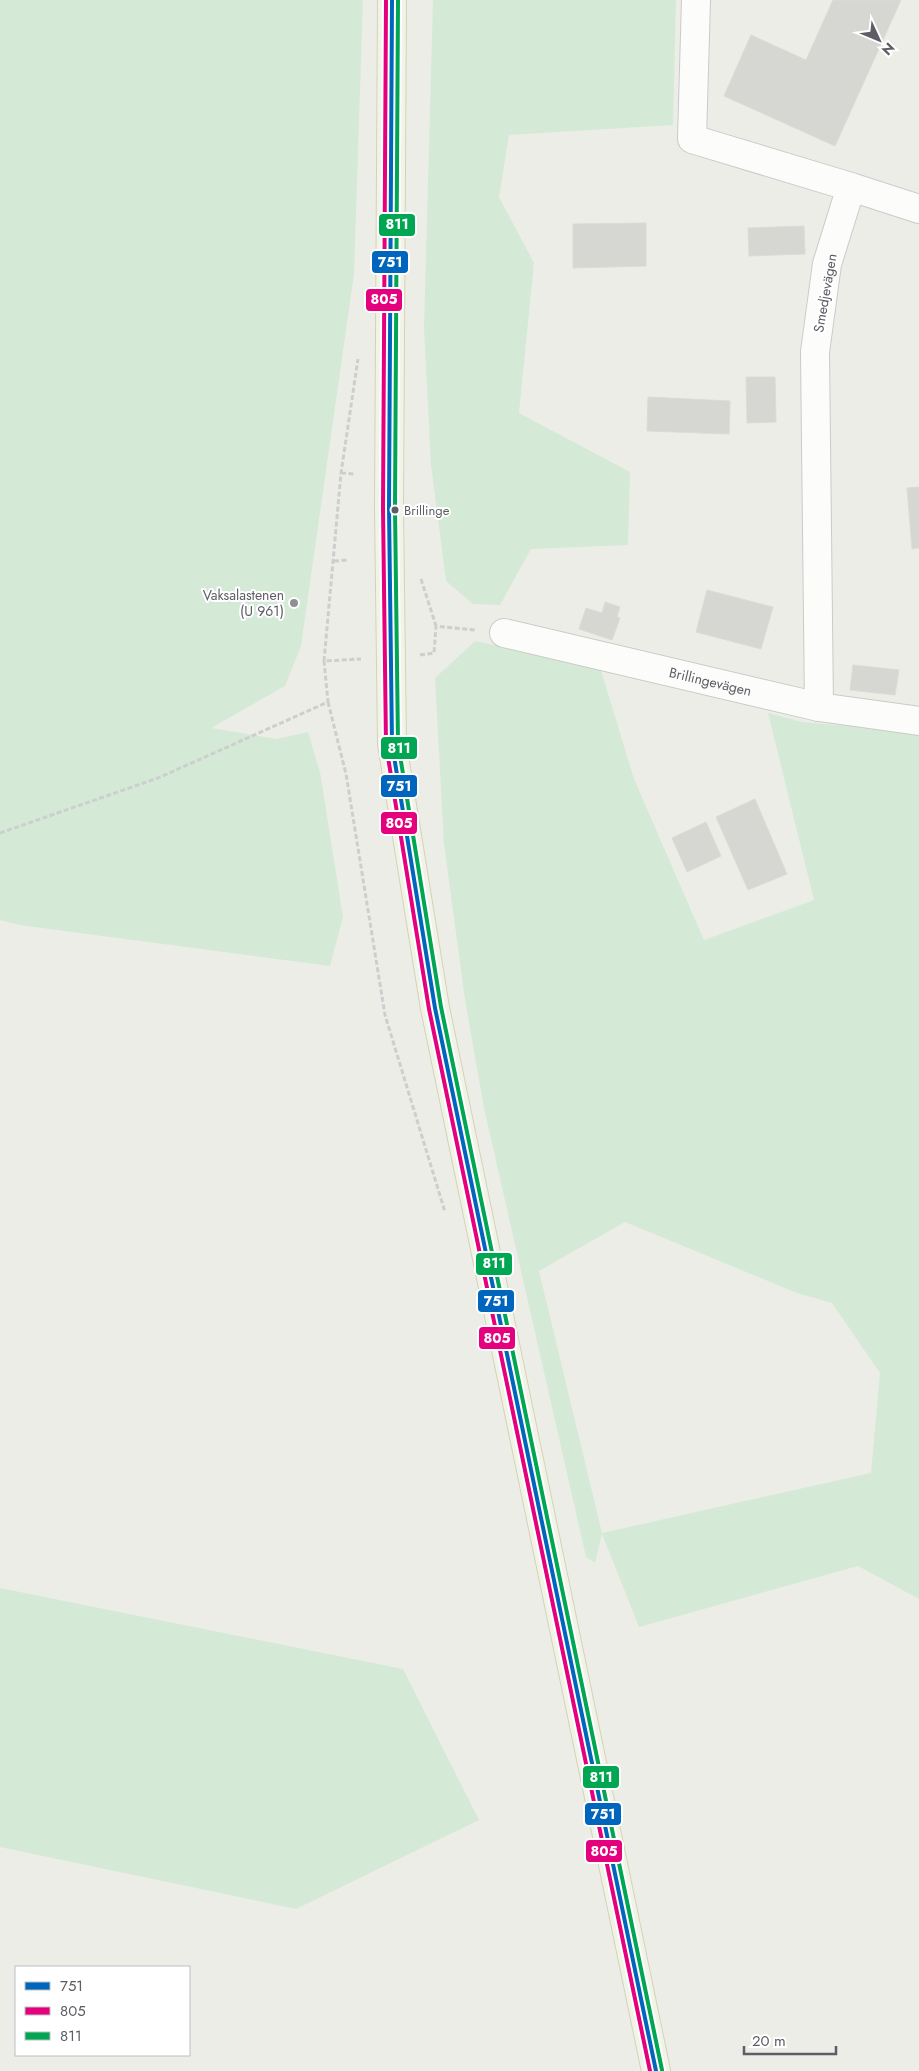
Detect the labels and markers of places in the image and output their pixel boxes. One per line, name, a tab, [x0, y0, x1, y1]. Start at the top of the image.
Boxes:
place label: Brillinge	[404, 501, 450, 520]
marker: Brillinge	[390, 505, 400, 515]
place label: Vaksalastenen (U 961)	[203, 585, 284, 621]
marker: Vaksalastenen (U 961)	[288, 597, 300, 609]

